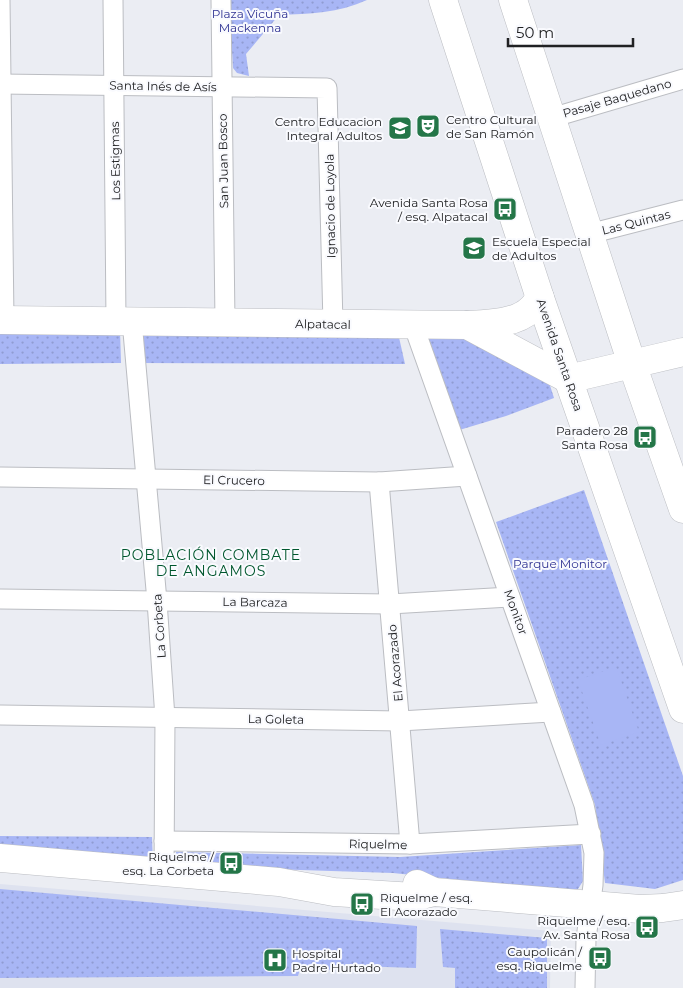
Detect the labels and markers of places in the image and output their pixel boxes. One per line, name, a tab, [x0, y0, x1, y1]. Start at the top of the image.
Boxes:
place label: Centro Cultural de San Ramón	[446, 112, 537, 141]
theatre icon: Centro Cultural de San Ramón	[415, 113, 441, 139]
place label: Centro Educacion Integral Adultos	[275, 114, 382, 143]
school or university icon: Centro Educacion Integral Adultos	[387, 115, 413, 141]
place label: Avenida Santa Rosa / esq. Alpatacal	[370, 195, 488, 224]
bus stop icon: Avenida Santa Rosa / esq. Alpatacal	[492, 196, 518, 222]
place label: Escuela Especial de Adultos	[492, 234, 591, 263]
school or university icon: Escuela Especial de Adultos	[461, 235, 487, 261]
place label: Paradero 28 Santa Rosa	[556, 423, 628, 452]
bus stop icon: Paradero 28 Santa Rosa	[632, 424, 658, 450]
place label: Riquelme / esq. La Corbeta	[122, 849, 215, 878]
bus stop icon: Riquelme / esq. La Corbeta	[218, 850, 244, 876]
place label: Riquelme / esq. El Acorazado	[380, 890, 473, 919]
bus stop icon: Riquelme / esq. El Acorazado	[349, 891, 375, 917]
place label: Riquelme / esq. Av. Santa Rosa	[537, 913, 630, 942]
bus stop icon: Riquelme / esq. Av. Santa Rosa	[634, 914, 660, 940]
place label: Caupolicán / esq. Riquelme	[497, 944, 583, 973]
bus stop icon: Caupolicán / esq. Riquelme	[587, 945, 613, 971]
place label: Hospital Padre Hurtado	[292, 946, 381, 975]
hospital icon: Hospital Padre Hurtado	[262, 947, 288, 973]

